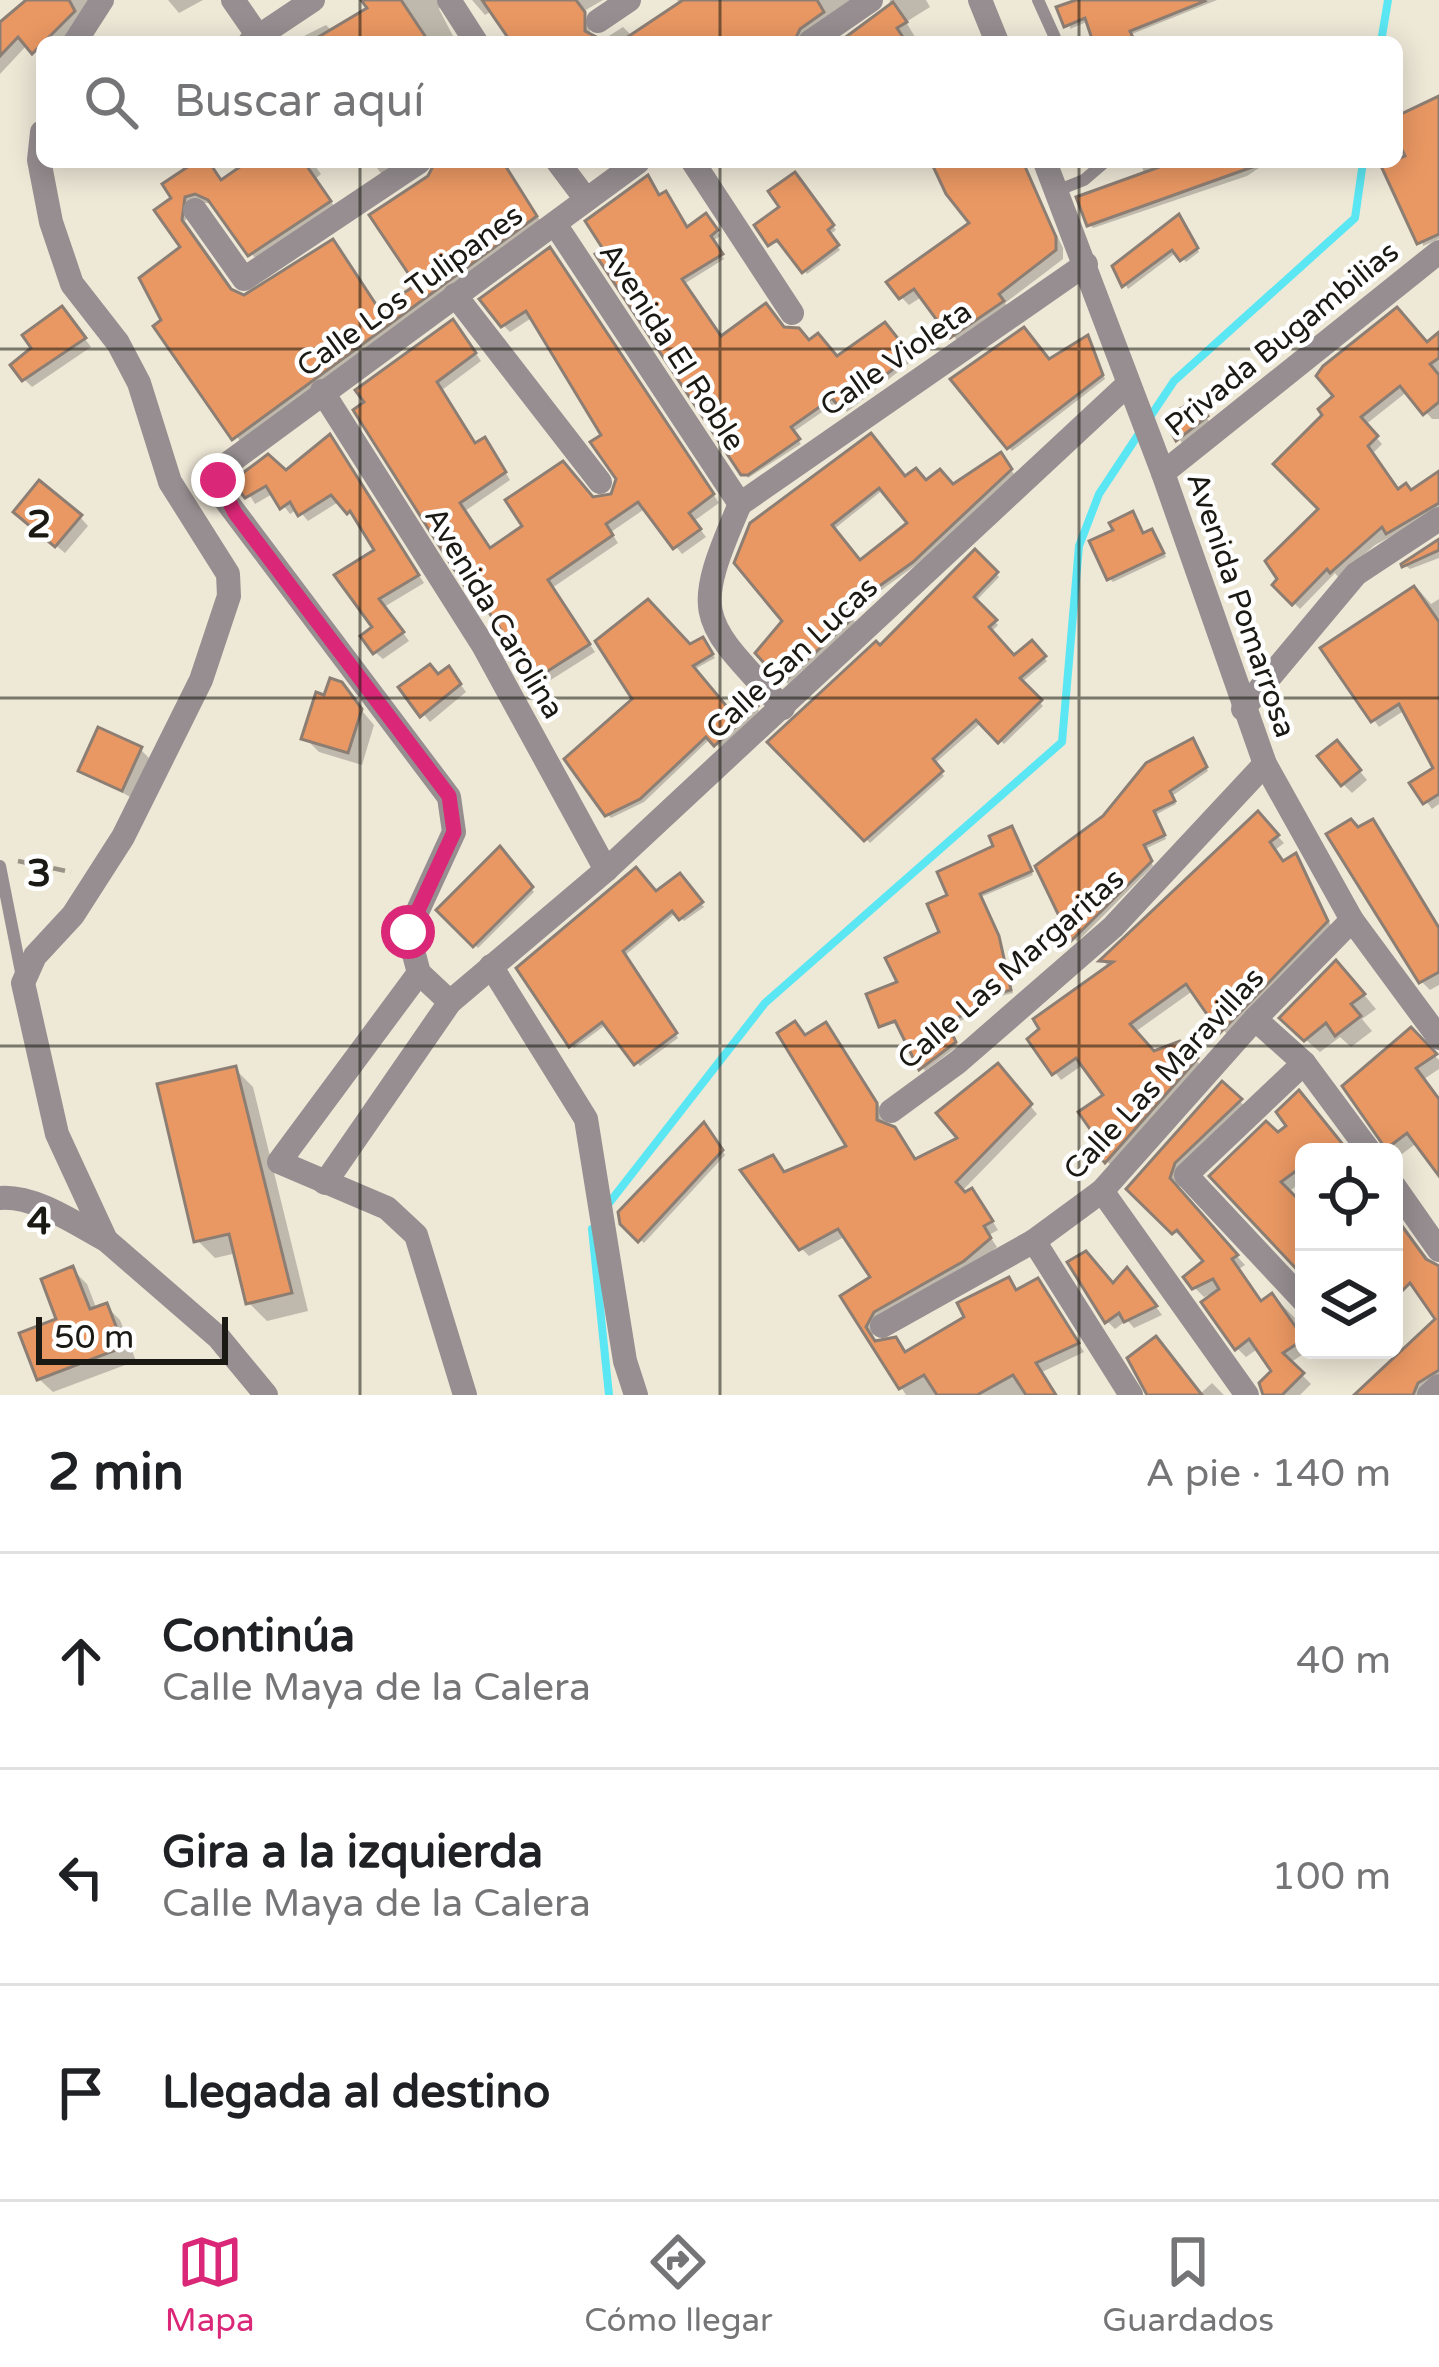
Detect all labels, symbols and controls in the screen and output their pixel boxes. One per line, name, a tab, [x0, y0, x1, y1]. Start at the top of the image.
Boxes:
search box	[36, 36, 1403, 168]
icon: search	[78, 69, 144, 135]
text: Buscar aquí	[174, 75, 424, 129]
street label: Calle Los Tulipanes	[290, 197, 530, 385]
street label: Privada Bugambilias	[1158, 233, 1406, 445]
street label: Avenida El Roble	[591, 236, 753, 458]
street label: Calle Violeta	[813, 293, 979, 425]
route end	[191, 453, 245, 507]
street label: Avenida Pomarrosa	[1178, 468, 1304, 742]
street label: Avenida Carolina	[416, 500, 572, 726]
text: 2	[27, 501, 51, 548]
street label: Calle San Lucas	[698, 569, 886, 747]
text: 3	[27, 850, 51, 897]
street label: Calle Las Margaritas	[890, 861, 1132, 1077]
route start	[381, 905, 435, 959]
street label: Calle Las Maravillas	[1056, 960, 1272, 1188]
map controls	[1295, 1143, 1403, 1359]
button: locate	[1295, 1143, 1403, 1251]
text: 4	[27, 1198, 51, 1245]
button: layers	[1295, 1251, 1403, 1359]
scale bar	[36, 1311, 228, 1364]
text: 50 m	[54, 1318, 134, 1357]
text: 2 min	[48, 1442, 184, 1504]
text: A pie · 140 m	[1146, 1450, 1391, 1497]
text: Continúa	[162, 1610, 355, 1664]
icon: ahead	[48, 1628, 114, 1694]
text: 40 m	[1296, 1637, 1391, 1684]
text: Calle Maya de la Calera	[162, 1664, 591, 1711]
text: Gira a la izquierda	[162, 1826, 543, 1880]
icon: left	[48, 1844, 114, 1910]
text: 100 m	[1272, 1853, 1391, 1900]
text: Calle Maya de la Calera	[162, 1880, 591, 1927]
icon: arrive	[48, 2060, 114, 2126]
text: Llegada al destino	[162, 2066, 550, 2120]
tab: Mapa	[165, 2229, 255, 2340]
tab: Cómo llegar	[584, 2229, 773, 2340]
tab: Guardados	[1102, 2229, 1274, 2340]

